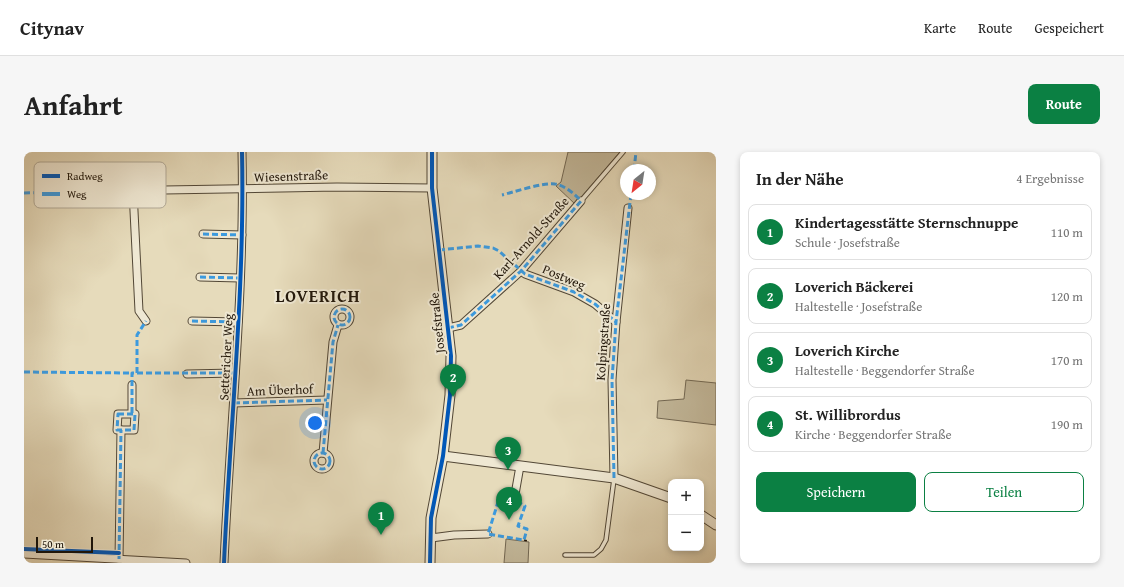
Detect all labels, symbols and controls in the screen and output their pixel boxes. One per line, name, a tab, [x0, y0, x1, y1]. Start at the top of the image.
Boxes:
text: Citynav	[20, 14, 84, 42]
text: Karte	[924, 18, 956, 38]
text: Route	[978, 18, 1012, 38]
text: Gespeichert	[1034, 18, 1104, 38]
text: Anfahrt	[24, 84, 123, 125]
button: Route	[1028, 84, 1100, 124]
legend	[34, 162, 166, 208]
north arrow	[620, 164, 656, 200]
street label: Wiesenstraße	[254, 165, 328, 187]
text: In der Nähe	[756, 166, 844, 191]
text: Radweg	[67, 168, 103, 184]
text: 4 Ergebnisse	[1016, 169, 1084, 188]
text: Weg	[67, 186, 87, 202]
street label: Karl-Arnold-Straße	[489, 192, 573, 284]
text: Kindertagesstätte Sternschnuppe	[795, 212, 1018, 233]
text: 1	[767, 223, 773, 242]
text: 110 m	[1051, 223, 1083, 242]
text: Schule · Josefstraße	[795, 233, 900, 252]
street label: Postweg	[540, 259, 589, 295]
text: Loverich Bäckerei	[795, 276, 914, 297]
district label: LOVERICH	[275, 283, 361, 308]
text: 2	[767, 287, 773, 306]
text: 120 m	[1051, 287, 1083, 306]
street label: Josefstraße	[424, 292, 450, 356]
text: Haltestelle · Josefstraße	[795, 297, 922, 316]
street label: Kolpingstraße	[591, 303, 615, 381]
street label: Settericher Weg	[214, 313, 238, 401]
text: Loverich Kirche	[795, 340, 899, 361]
text: 3	[767, 351, 773, 370]
text: 170 m	[1051, 351, 1083, 370]
text: Haltestelle · Beggendorfer Straße	[795, 361, 975, 380]
pin: 2	[440, 364, 466, 397]
street label: Am Überhof	[247, 379, 315, 401]
text: St. Willibrordus	[795, 404, 901, 425]
your location	[305, 413, 325, 433]
text: 4	[767, 415, 773, 434]
text: 190 m	[1051, 415, 1083, 434]
text: Kirche · Beggendorfer Straße	[795, 425, 952, 444]
pin: 3	[495, 437, 521, 470]
button: Speichern	[756, 472, 916, 512]
button: Teilen	[924, 472, 1084, 512]
map controls	[668, 479, 704, 551]
button: +	[668, 479, 704, 515]
pin: 4	[496, 487, 522, 520]
pin: 1	[368, 502, 394, 535]
button: −	[668, 515, 704, 551]
scale bar	[36, 535, 93, 554]
text: 50 m	[42, 536, 64, 552]

